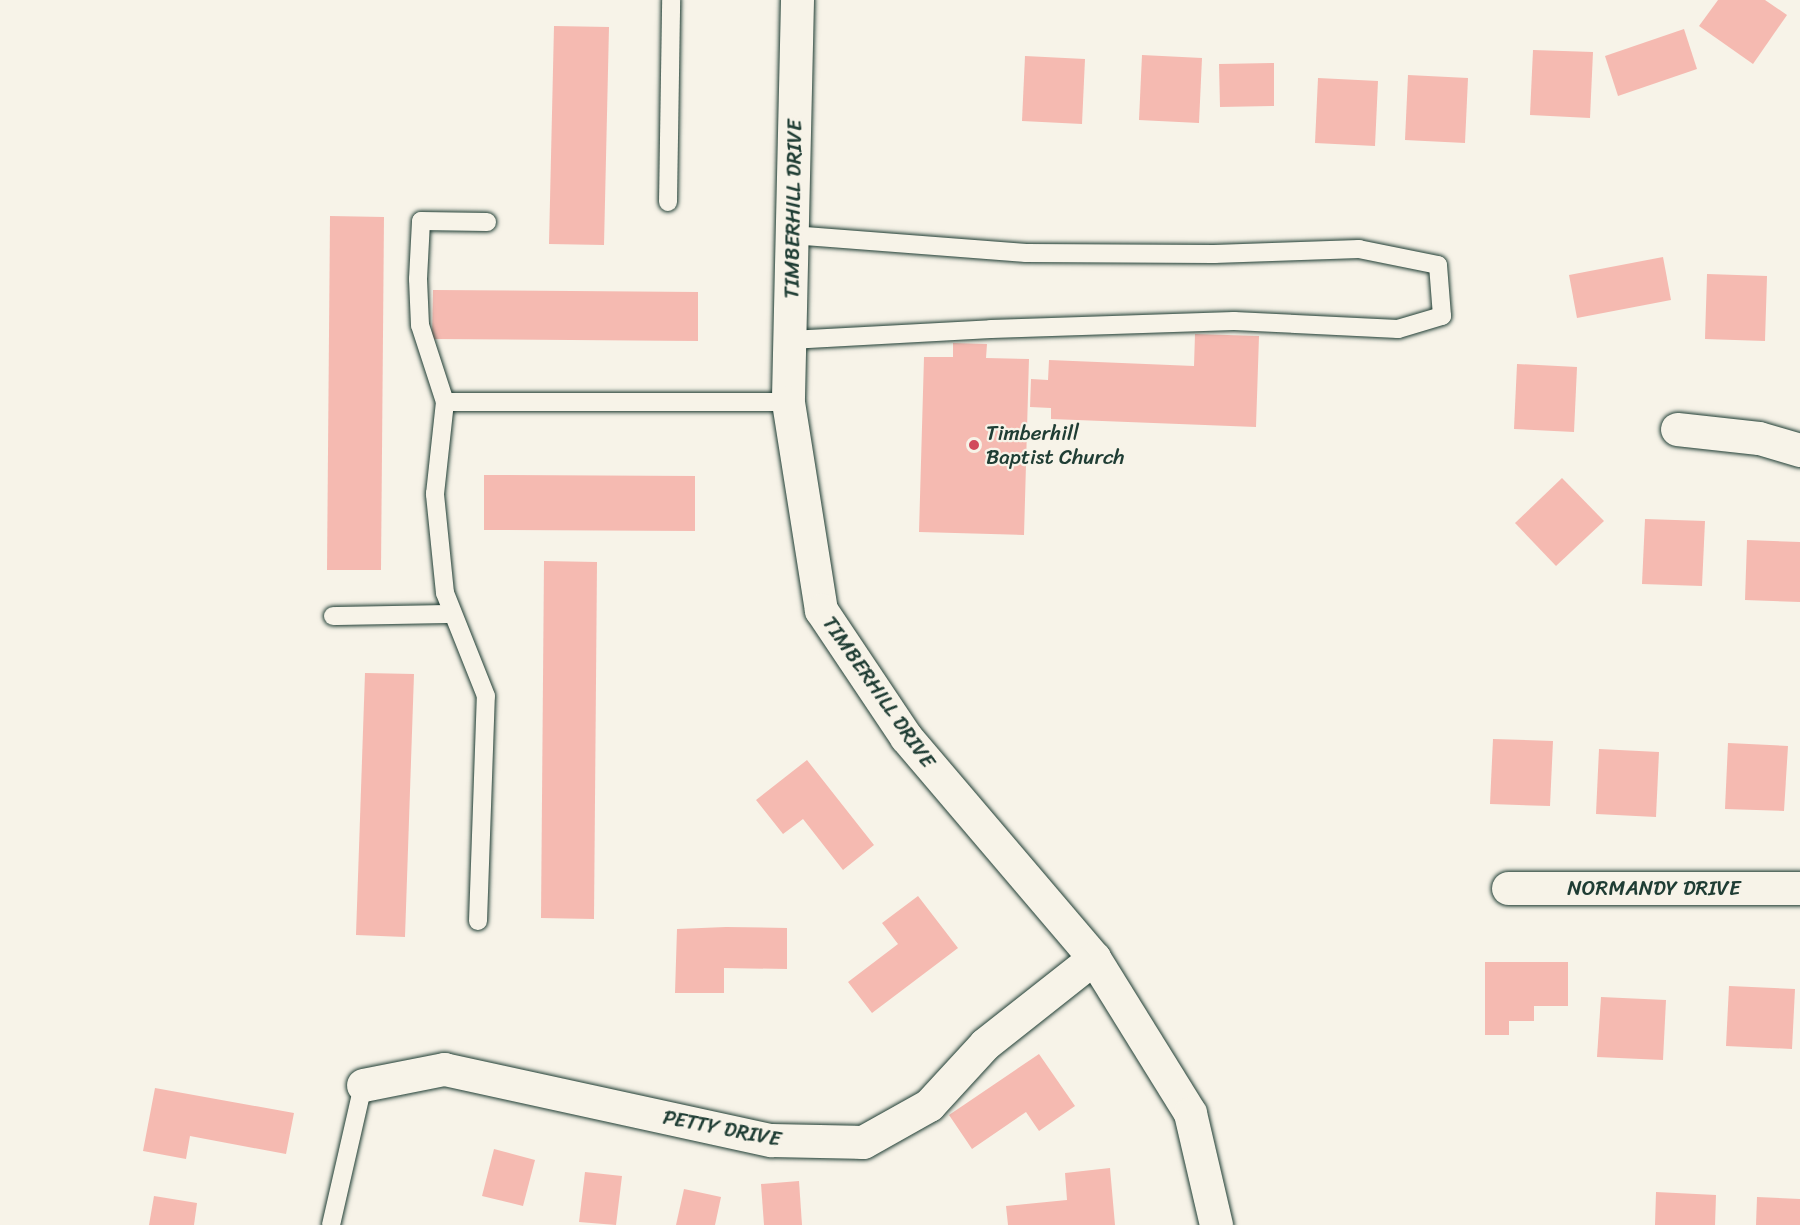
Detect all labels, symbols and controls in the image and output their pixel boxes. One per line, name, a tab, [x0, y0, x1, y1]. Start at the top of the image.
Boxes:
street label: TIMBERHILL DRIVE	[779, 119, 807, 299]
place label: Timberhill Baptist Church	[986, 420, 1125, 470]
marker: Timberhill Baptist Church	[967, 438, 981, 452]
street label: TIMBERHILL DRIVE	[817, 611, 941, 773]
street label: NORMANDY DRIVE	[1567, 875, 1741, 901]
street label: PETTY DRIVE	[661, 1104, 783, 1152]

